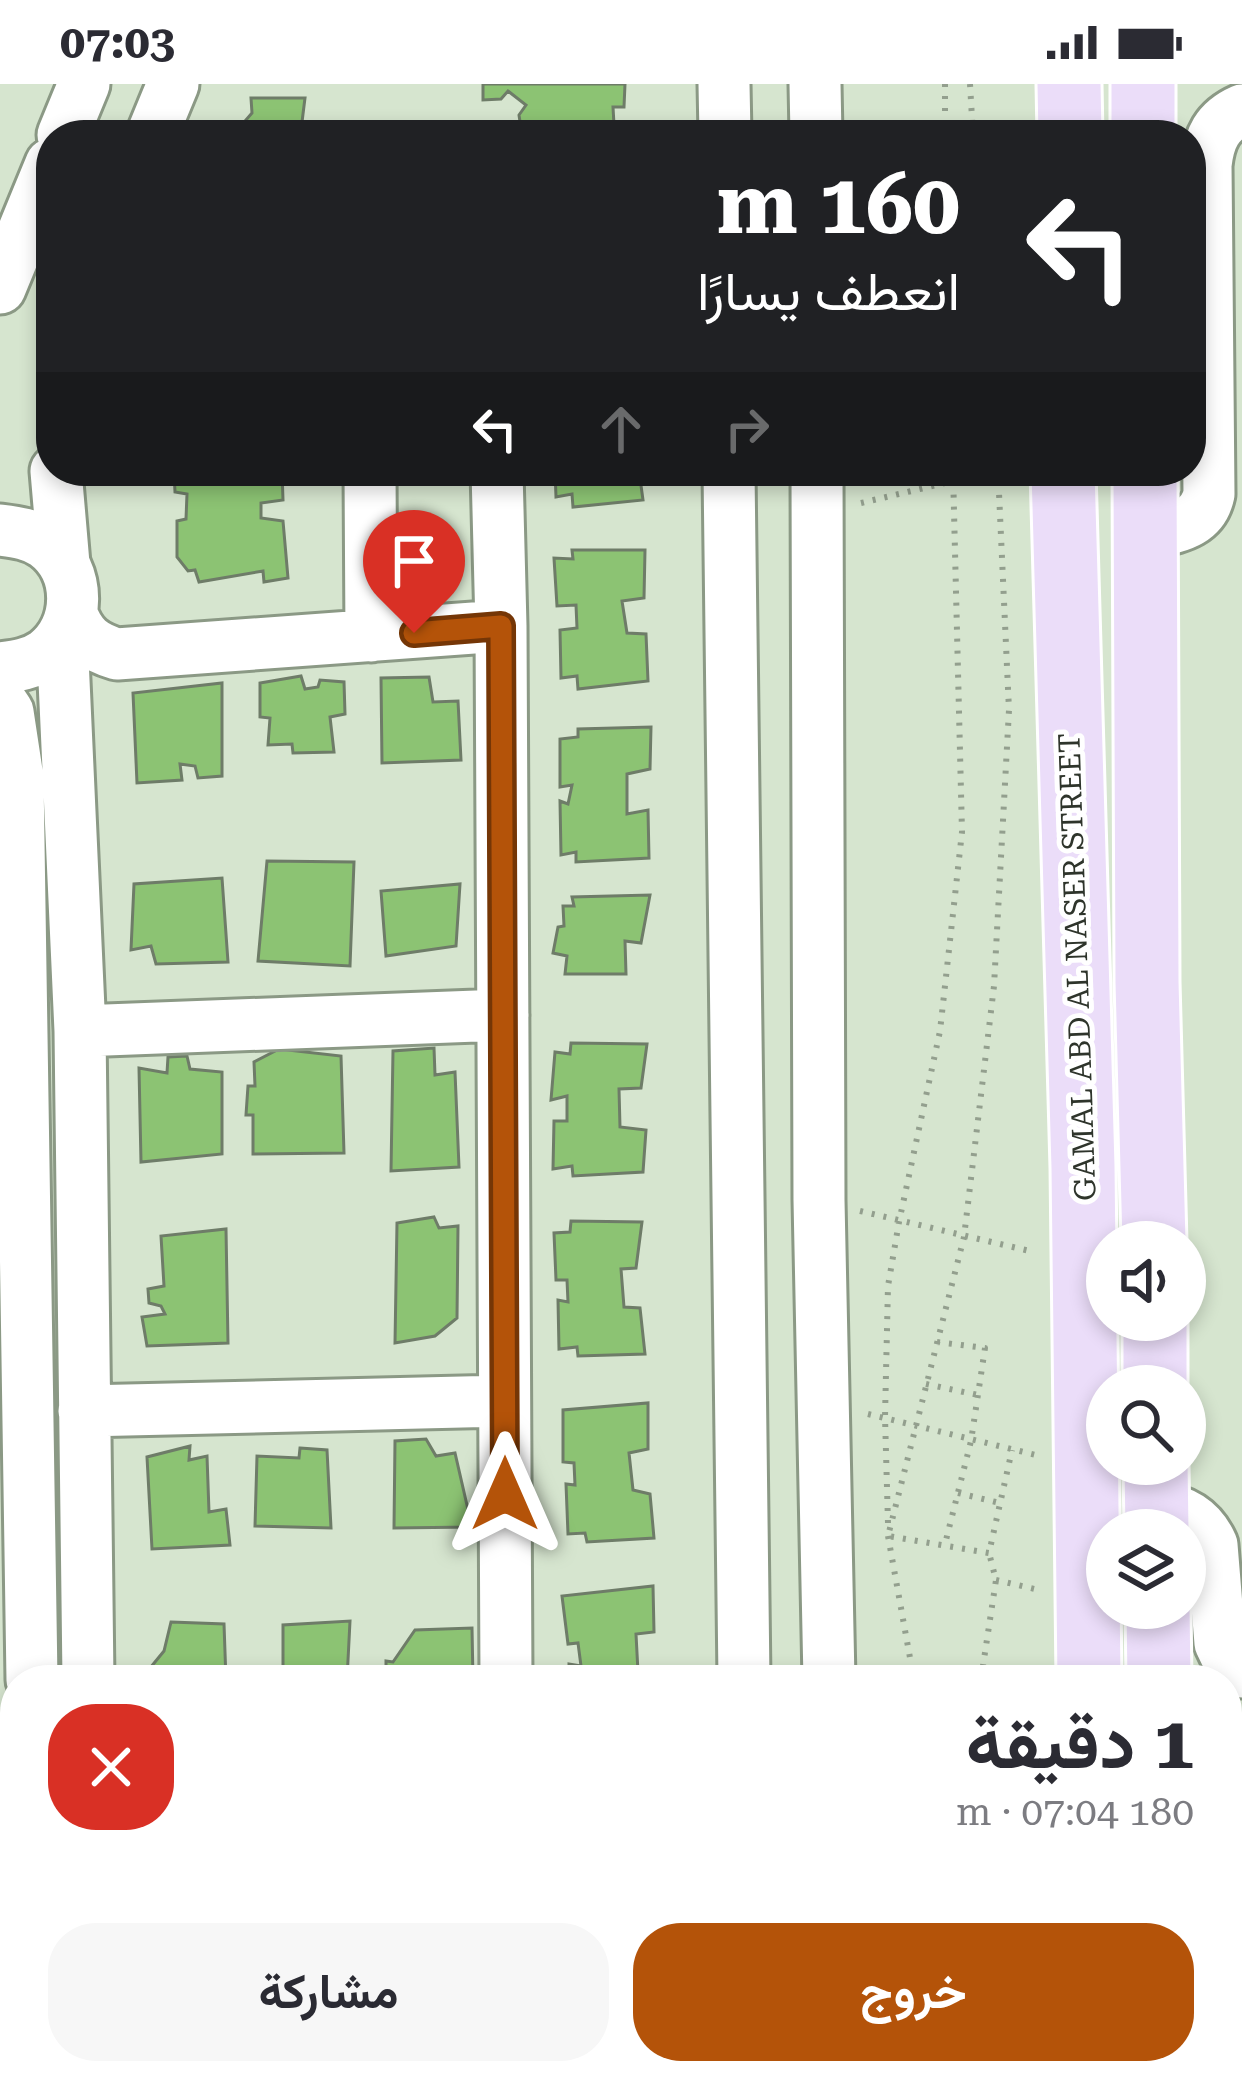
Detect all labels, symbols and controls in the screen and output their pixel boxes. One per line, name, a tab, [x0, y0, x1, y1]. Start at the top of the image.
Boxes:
text: 07:03	[60, 16, 175, 69]
text: 160 m	[717, 155, 960, 253]
icon: left	[1002, 168, 1158, 324]
text: انعطف يسارًا	[697, 260, 960, 323]
icon: left	[462, 396, 528, 462]
icon: ahead	[588, 396, 654, 462]
icon: right	[714, 396, 780, 462]
pin	[363, 510, 465, 633]
icon: arrive	[381, 528, 447, 594]
street label: GAMAL ABD AL NASER STREET	[1051, 732, 1103, 1202]
map controls	[1086, 1221, 1206, 1629]
button: sound	[1086, 1221, 1206, 1341]
button: search	[1086, 1365, 1206, 1485]
position arrow	[442, 1431, 568, 1557]
button: layers	[1086, 1509, 1206, 1629]
text: 1 دقيقة	[966, 1701, 1194, 1786]
button: close	[48, 1704, 174, 1830]
text: 180 m · 07:04	[956, 1789, 1194, 1835]
button: مشاركة	[48, 1923, 609, 2061]
button: خروج	[633, 1923, 1194, 2061]

